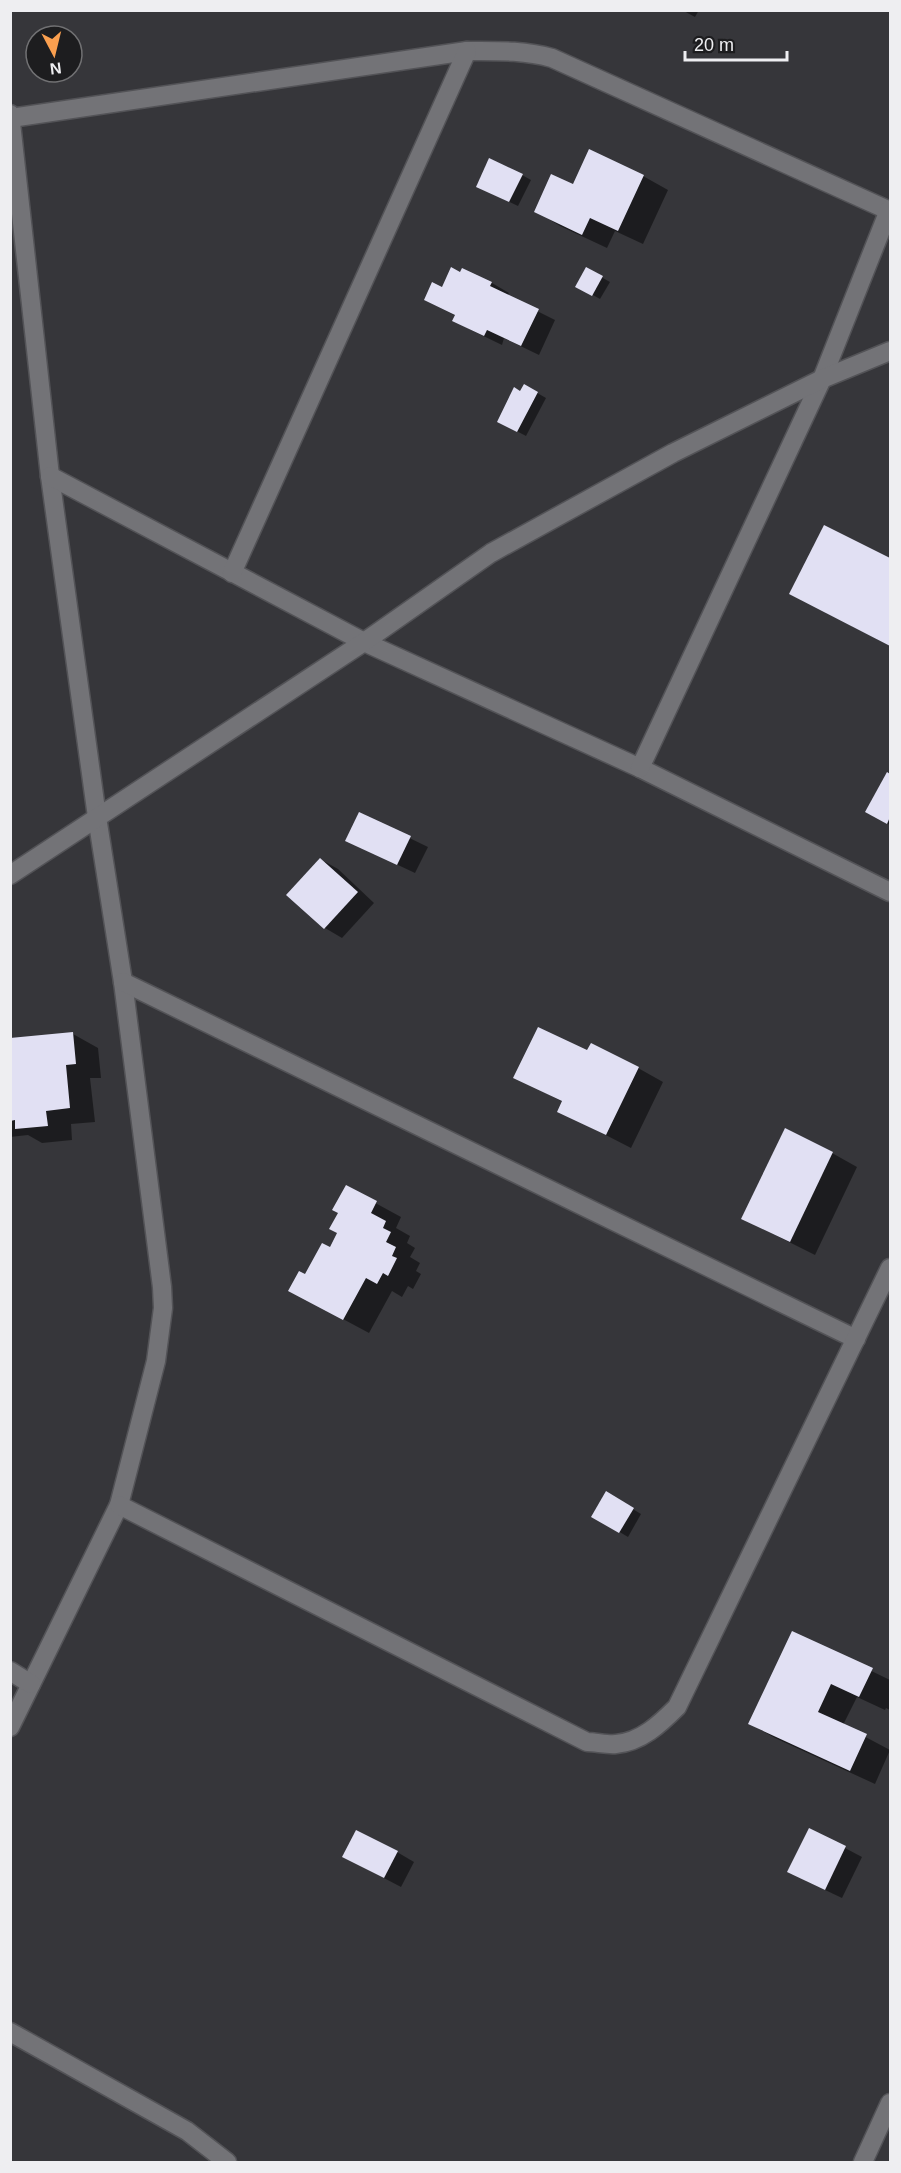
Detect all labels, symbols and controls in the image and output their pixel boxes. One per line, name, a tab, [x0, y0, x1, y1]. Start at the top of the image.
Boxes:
north arrow	[24, 24, 84, 84]
scale bar	[685, 24, 787, 62]
text: 20 m	[694, 35, 734, 55]
text: N	[49, 59, 63, 78]

